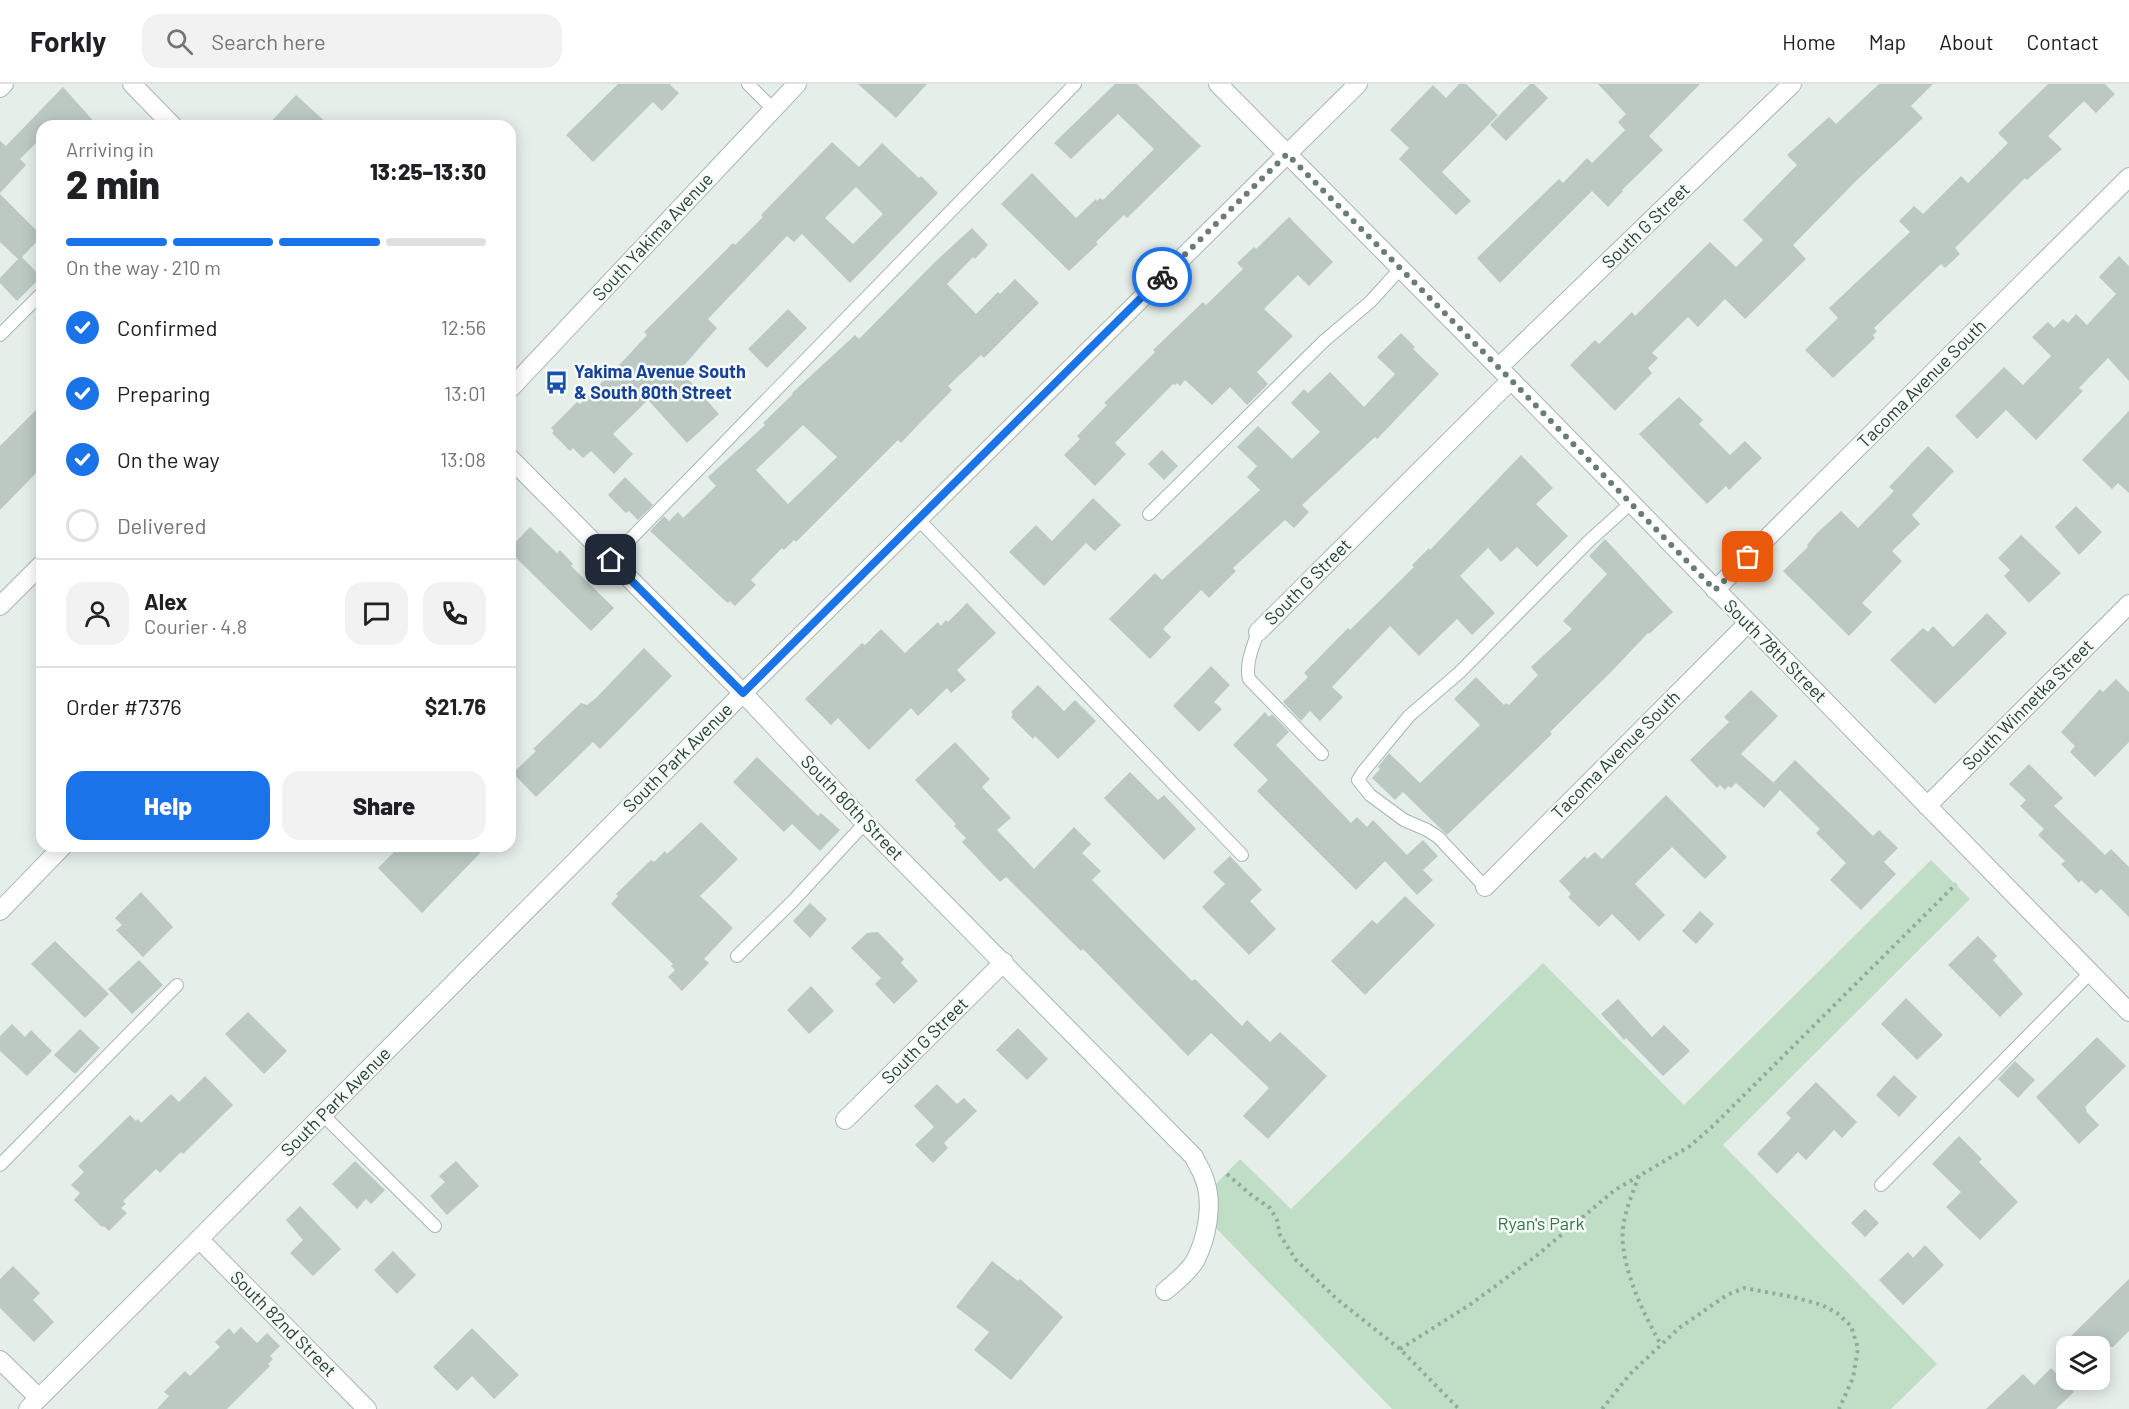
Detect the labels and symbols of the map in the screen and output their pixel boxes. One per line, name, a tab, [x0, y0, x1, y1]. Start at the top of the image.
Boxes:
street label: South Yakima Avenue	[587, 168, 717, 305]
street label: South G Street	[1597, 178, 1694, 273]
courier	[1132, 247, 1192, 307]
street label: Tacoma Avenue South	[1852, 314, 1990, 452]
place label: Yakima Avenue South & South 80th Street	[574, 360, 746, 403]
bus stop icon: Yakima Avenue South & South 80th Street	[543, 369, 569, 395]
pin	[1722, 531, 1773, 582]
street label: South G Street	[1259, 533, 1355, 629]
pin	[585, 534, 636, 585]
street label: South 78th Street	[1720, 594, 1832, 706]
street label: South Winnetka Street	[1957, 634, 2097, 774]
street label: Tacoma Avenue South	[1546, 685, 1684, 823]
street label: South Park Avenue	[618, 698, 737, 817]
street label: South 80th Street	[797, 750, 909, 865]
street label: South G Street	[876, 992, 972, 1088]
street label: South Park Avenue	[276, 1042, 395, 1161]
park label: Ryan's Park	[1497, 1212, 1585, 1234]
street label: South 82nd Street	[226, 1266, 341, 1381]

